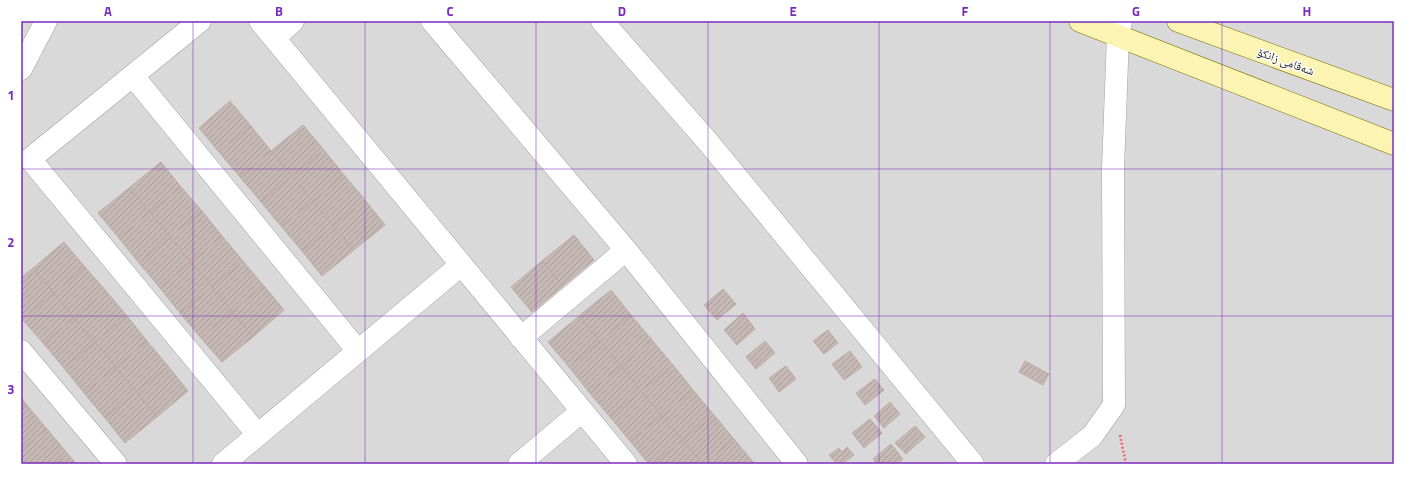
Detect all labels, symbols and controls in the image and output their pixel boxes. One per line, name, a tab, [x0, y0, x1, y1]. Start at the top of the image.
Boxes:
text: A	[104, 1, 112, 21]
text: B	[275, 1, 283, 21]
text: C	[446, 1, 454, 21]
text: D	[618, 1, 626, 21]
text: E	[789, 1, 797, 21]
text: F	[962, 1, 969, 21]
text: G	[1132, 1, 1140, 21]
text: H	[1303, 1, 1311, 21]
street label: شەقامی زانکۆ	[1255, 42, 1317, 80]
text: 1	[7, 85, 15, 105]
text: 2	[7, 232, 15, 252]
text: 3	[7, 379, 15, 399]

